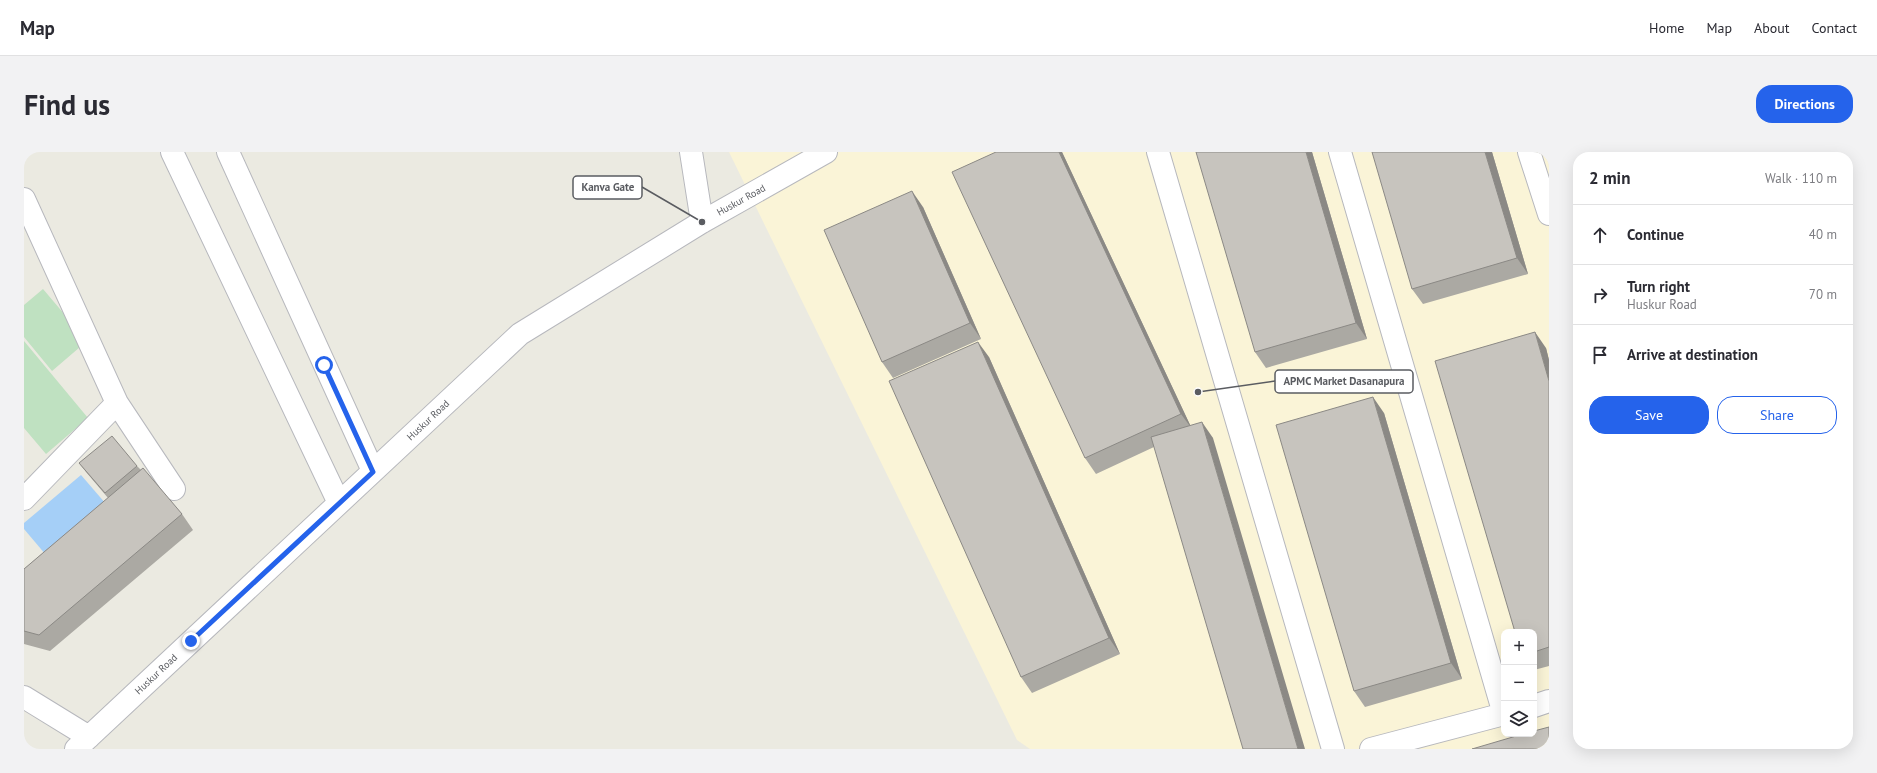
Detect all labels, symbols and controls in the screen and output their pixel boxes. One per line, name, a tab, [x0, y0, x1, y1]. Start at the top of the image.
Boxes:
text: Map	[20, 16, 55, 40]
text: Home	[1649, 19, 1684, 37]
text: Map	[1706, 19, 1732, 37]
text: About	[1754, 19, 1790, 37]
text: Contact	[1812, 19, 1857, 37]
button: Directions	[1756, 85, 1853, 123]
text: Find us	[24, 86, 110, 123]
text: 2 min	[1589, 167, 1630, 189]
text: Walk · 110 m	[1765, 170, 1837, 187]
callout: Kanva Gate	[573, 176, 642, 199]
text: Kanva Gate	[582, 180, 635, 194]
street label: Huskur Road	[714, 181, 768, 219]
icon: ahead	[1589, 224, 1611, 246]
text: Continue	[1627, 225, 1684, 244]
text: 40 m	[1809, 226, 1837, 243]
text: Turn right	[1627, 277, 1690, 296]
icon: right	[1589, 284, 1611, 306]
text: 70 m	[1809, 286, 1837, 303]
text: Huskur Road	[1627, 296, 1697, 313]
icon: arrive	[1589, 344, 1611, 366]
text: Arrive at destination	[1627, 345, 1758, 364]
route start	[315, 356, 333, 374]
callout: APMC Market Dasanapura	[1275, 370, 1413, 393]
text: APMC Market Dasanapura	[1283, 374, 1405, 388]
button: Save	[1589, 396, 1709, 434]
button: Share	[1717, 396, 1837, 434]
street label: Huskur Road	[404, 397, 452, 443]
map controls	[1501, 629, 1537, 737]
button: +	[1501, 629, 1537, 665]
route end	[182, 632, 200, 650]
street label: Huskur Road	[132, 651, 180, 697]
button: −	[1501, 665, 1537, 701]
button: layers	[1501, 701, 1537, 737]

